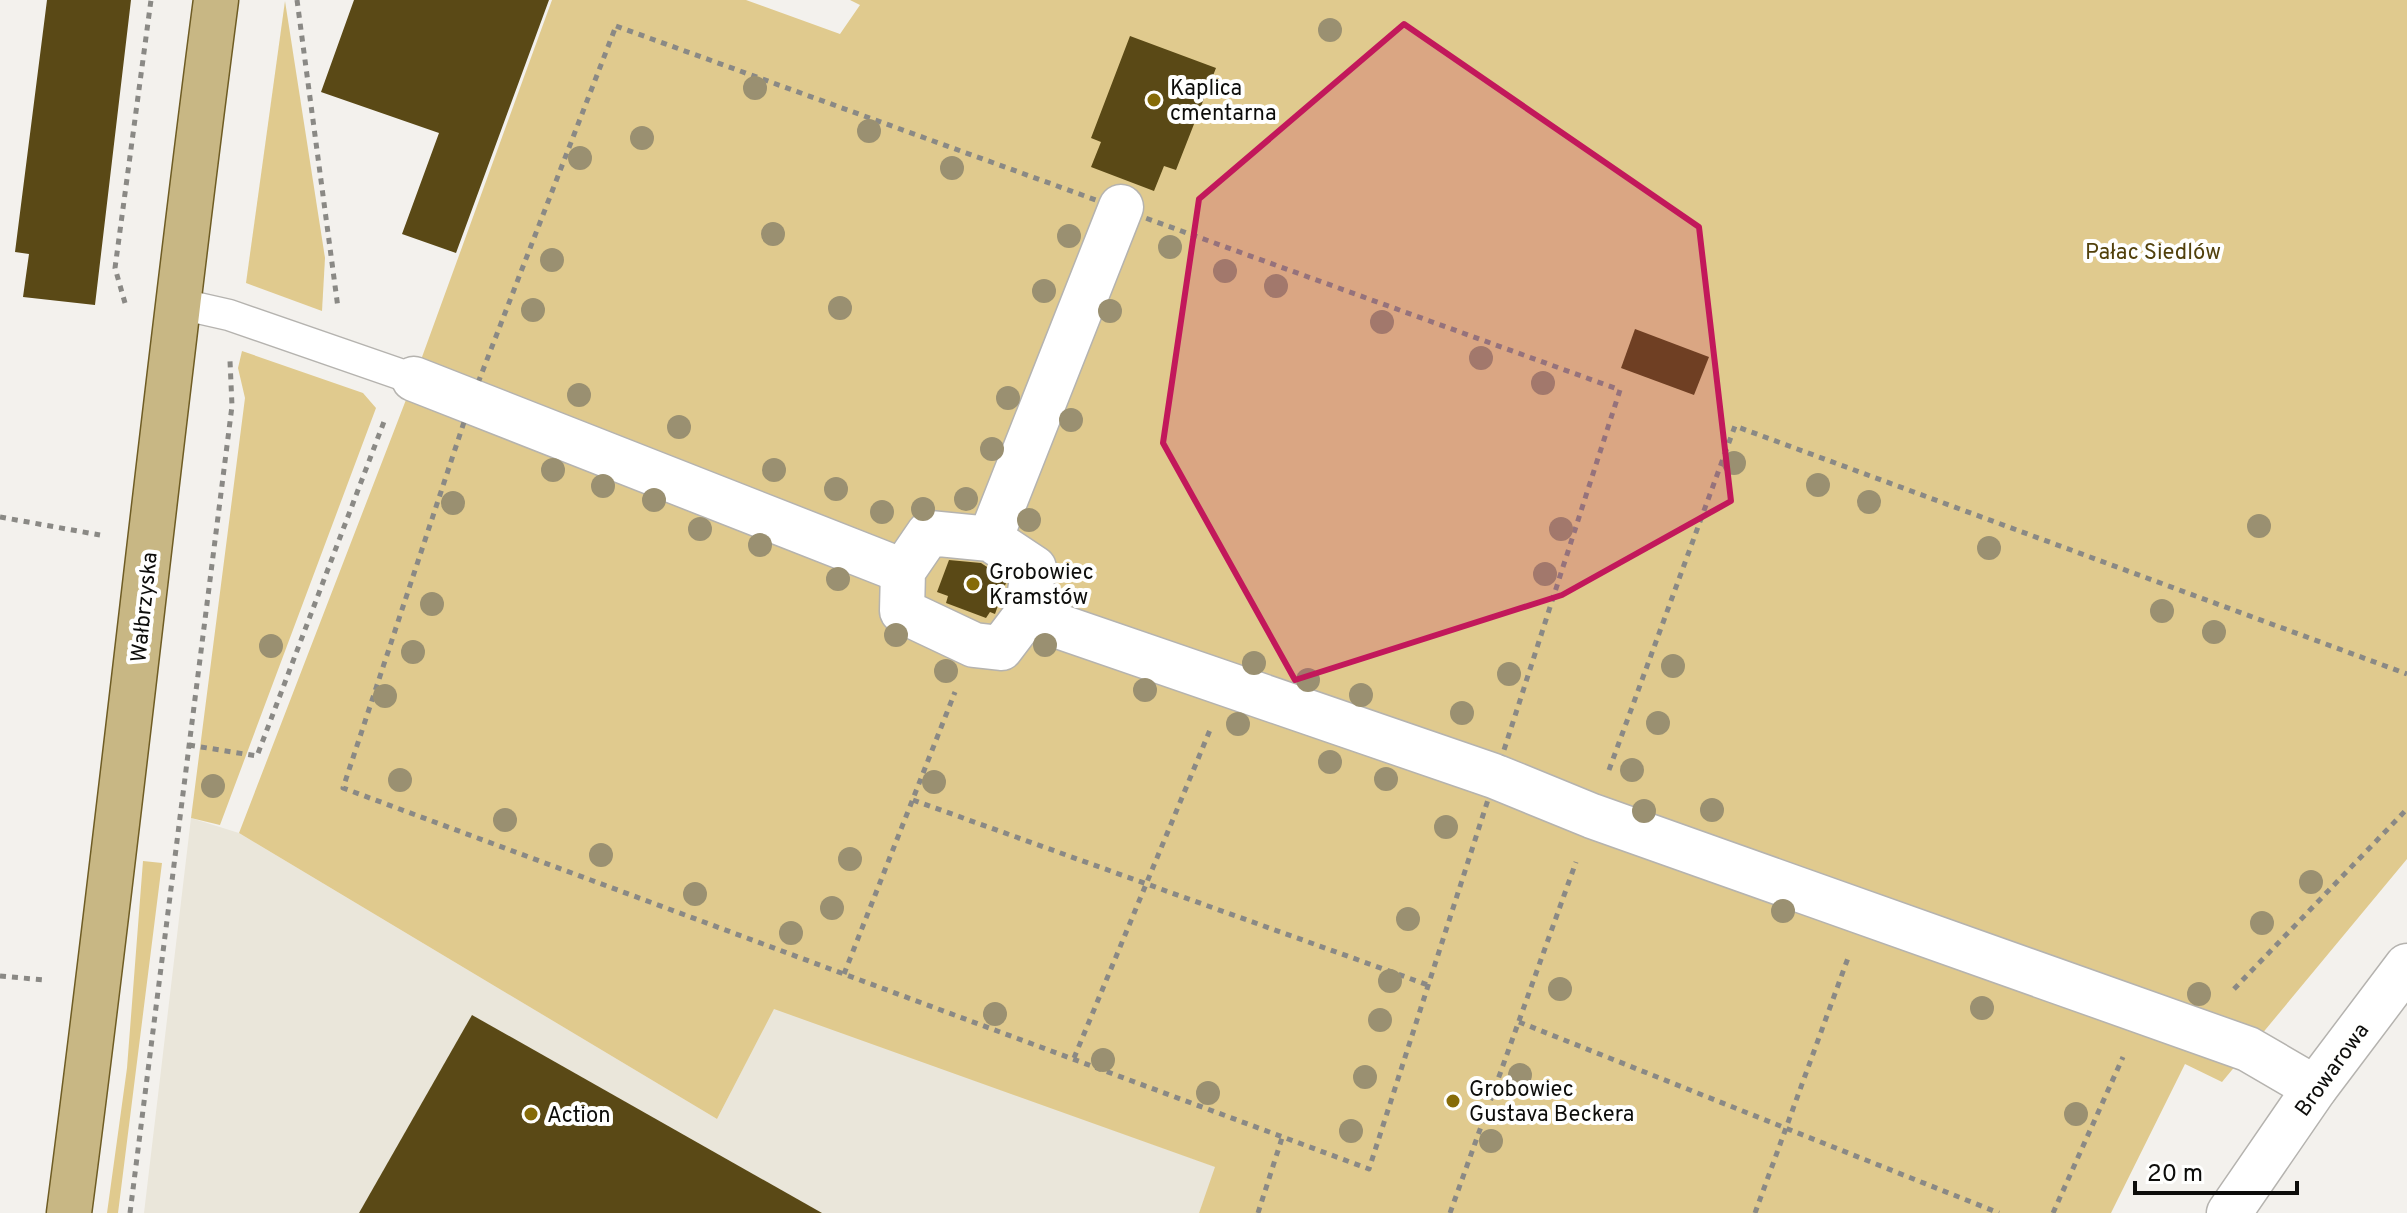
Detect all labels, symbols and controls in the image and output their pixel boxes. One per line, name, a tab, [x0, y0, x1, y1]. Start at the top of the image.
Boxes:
place label: Kaplica cmentarna	[1170, 76, 1277, 128]
marker: Kaplica cmentarna	[1145, 91, 1163, 109]
park label: Pałac Siedlów	[2085, 240, 2221, 267]
street label: Wałbrzyska	[126, 551, 165, 664]
place label: Grobowiec Kramstów	[989, 560, 1094, 612]
marker: Grobowiec Kramstów	[964, 575, 982, 593]
street label: Browarowa	[2290, 1018, 2376, 1123]
place label: Grobowiec Gustava Beckera	[1469, 1077, 1634, 1129]
marker: Grobowiec Gustava Beckera	[1444, 1092, 1462, 1110]
place label: Action	[547, 1103, 611, 1130]
marker: Action	[522, 1105, 540, 1123]
scale bar	[2135, 1145, 2297, 1195]
text: 20 m	[2147, 1160, 2203, 1190]

